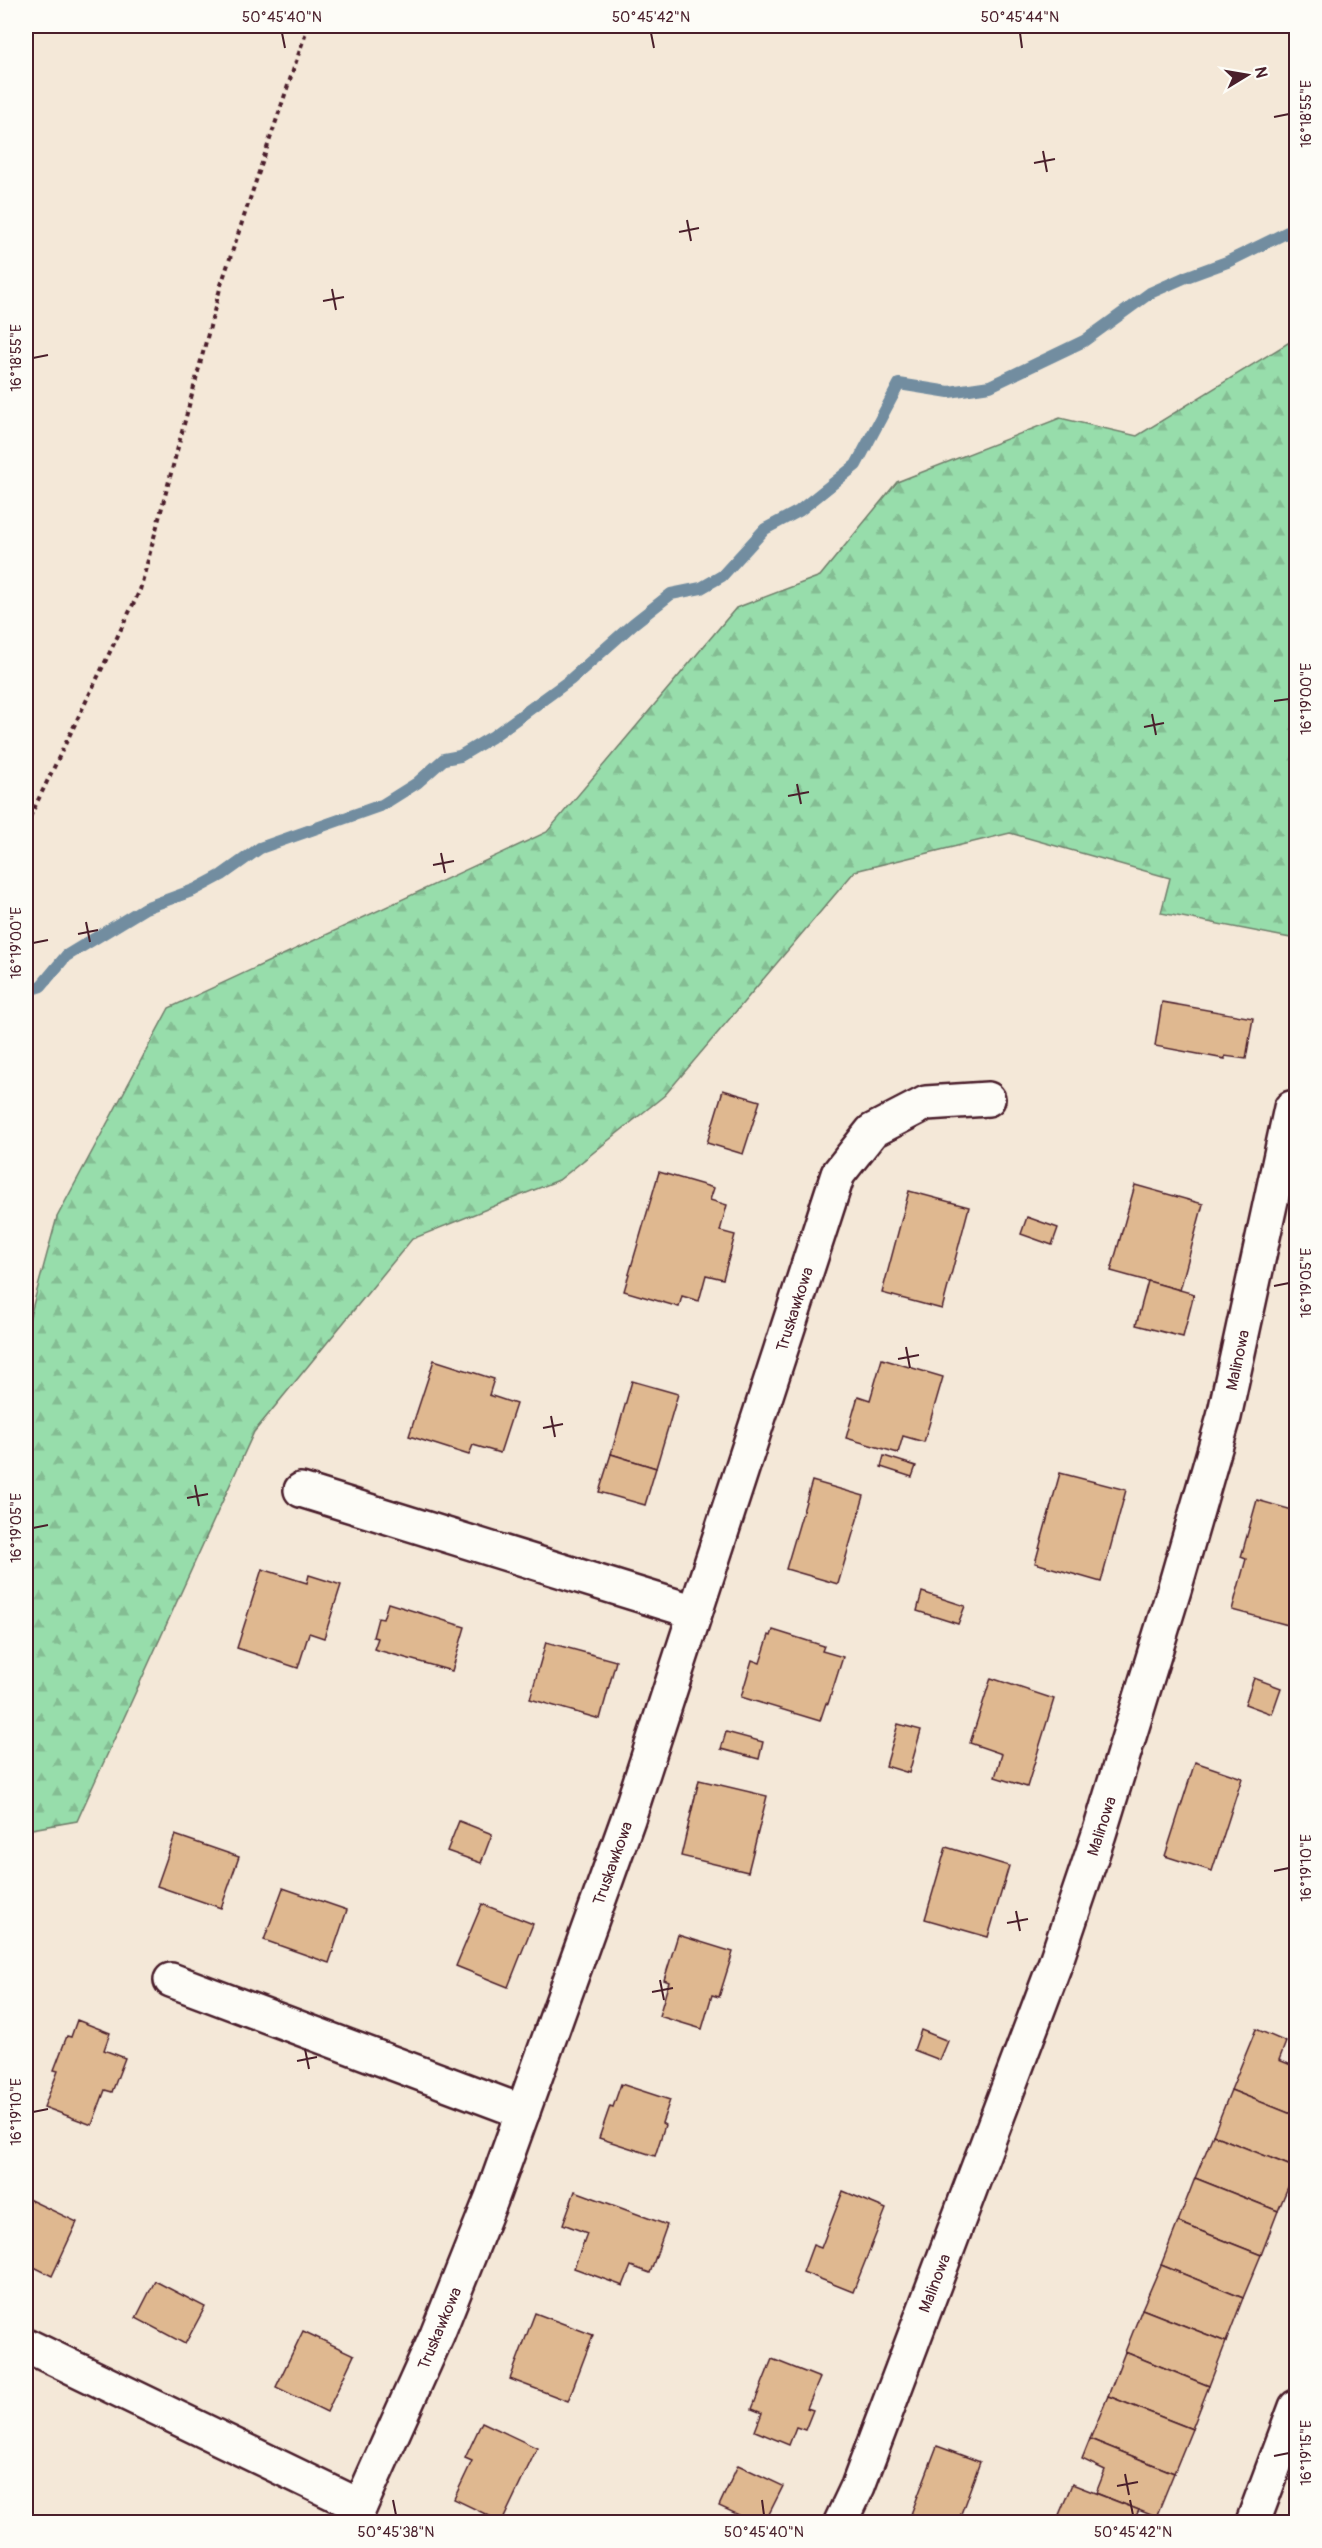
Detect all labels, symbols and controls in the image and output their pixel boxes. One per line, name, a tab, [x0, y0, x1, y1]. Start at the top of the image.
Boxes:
text: 50°45'40"N	[242, 8, 322, 27]
text: 50°45'42"N	[612, 8, 690, 27]
text: 50°45'44"N	[981, 8, 1059, 27]
north arrow	[1217, 45, 1277, 105]
text: N	[1250, 65, 1272, 80]
text: 16°18'55"E	[1297, 80, 1316, 148]
text: 16°18'55"E	[7, 324, 26, 392]
text: 16°19'00"E	[1297, 663, 1316, 735]
text: 16°19'00"E	[7, 907, 26, 979]
text: 16°19'05"E	[1297, 1248, 1316, 1318]
street label: Truskawkowa	[772, 1265, 818, 1354]
street label: Malinowa	[1222, 1328, 1254, 1392]
text: 16°19'05"E	[7, 1493, 26, 1563]
street label: Malinowa	[1083, 1794, 1121, 1859]
street label: Truskawkowa	[589, 1819, 637, 1908]
text: 16°19'10"E	[1297, 1834, 1316, 1902]
text: 16°19'10"E	[7, 2078, 26, 2146]
street label: Malinowa	[915, 2251, 955, 2316]
street label: Truskawkowa	[414, 2284, 466, 2373]
text: 16°19'15"E	[1297, 2420, 1316, 2486]
text: 50°45'38"N	[358, 2523, 434, 2542]
text: 50°45'40"N	[724, 2523, 804, 2542]
text: 50°45'42"N	[1094, 2523, 1172, 2542]

